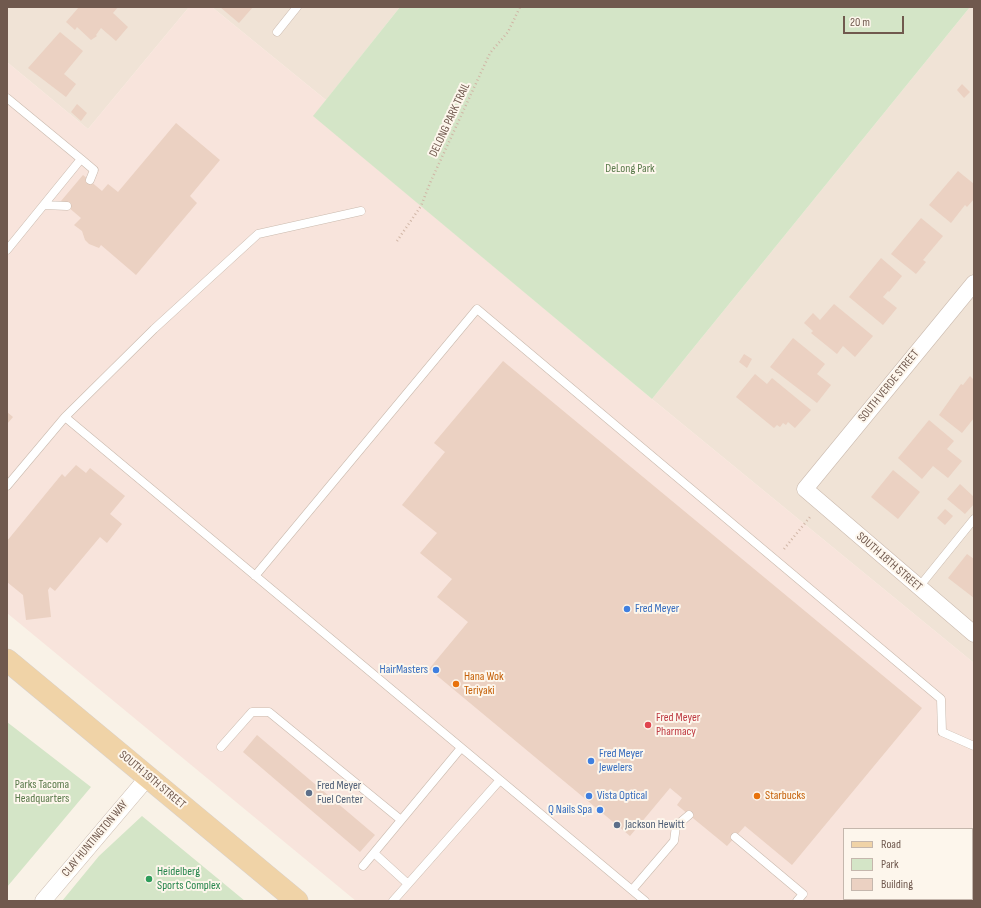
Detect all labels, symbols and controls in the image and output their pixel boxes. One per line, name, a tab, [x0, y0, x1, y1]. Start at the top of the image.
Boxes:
scale bar	[845, 8, 906, 34]
text: 20 m	[850, 15, 870, 30]
street label: DELONG PARK TRAIL	[427, 81, 473, 159]
park label: DeLong Park	[605, 162, 655, 176]
street label: SOUTH VERDE STREET	[855, 347, 923, 425]
street label: SOUTH 18TH STREET	[853, 530, 925, 594]
place label: Fred Meyer	[635, 602, 679, 616]
marker: Fred Meyer	[622, 604, 632, 614]
place label: HairMasters	[380, 663, 428, 677]
marker: HairMasters	[431, 665, 441, 675]
place label: Hana Wok Teriyaki	[464, 670, 504, 698]
marker: Hana Wok Teriyaki	[451, 679, 461, 689]
place label: Fred Meyer Pharmacy	[656, 711, 700, 739]
marker: Fred Meyer Pharmacy	[643, 720, 653, 730]
place label: Fred Meyer Jewelers	[599, 747, 643, 775]
street label: SOUTH 19TH STREET	[116, 748, 188, 812]
marker: Fred Meyer Jewelers	[586, 756, 596, 766]
park label: Parks Tacoma Headquarters	[15, 778, 69, 806]
place label: Fred Meyer Fuel Center	[317, 779, 363, 807]
marker: Fred Meyer Fuel Center	[304, 788, 314, 798]
place label: Vista Optical	[597, 789, 647, 803]
place label: Starbucks	[765, 789, 805, 803]
marker: Vista Optical	[584, 791, 594, 801]
marker: Starbucks	[752, 791, 762, 801]
street label: CLAY HUNTINGTON WAY	[59, 798, 131, 880]
place label: Q Nails Spa	[548, 803, 592, 817]
marker: Q Nails Spa	[595, 805, 605, 815]
place label: Jackson Hewitt	[625, 818, 685, 832]
marker: Jackson Hewitt	[612, 820, 622, 830]
legend	[843, 828, 973, 900]
text: Road	[881, 837, 901, 852]
text: Park	[881, 857, 899, 872]
place label: Heidelberg Sports Complex	[157, 865, 220, 893]
marker: Heidelberg Sports Complex	[144, 874, 154, 884]
text: Building	[881, 877, 913, 892]

